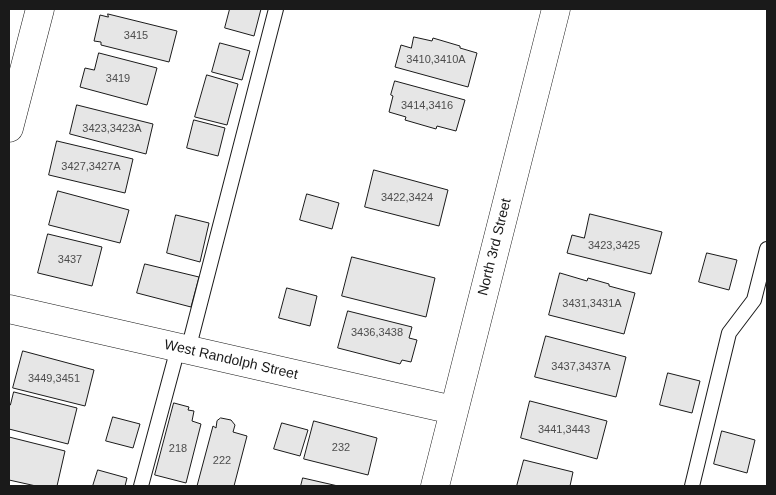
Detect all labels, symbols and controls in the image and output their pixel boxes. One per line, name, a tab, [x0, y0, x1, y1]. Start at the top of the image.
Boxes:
house number: 3415	[124, 29, 148, 43]
house number: 3410,3410A	[406, 53, 466, 67]
house number: 3419	[106, 72, 130, 86]
house number: 3414,3416	[401, 99, 453, 113]
house number: 3423,3423A	[82, 122, 142, 136]
house number: 3427,3427A	[61, 160, 121, 174]
house number: 3422,3424	[381, 191, 433, 205]
street label: North 3rd Street	[475, 197, 515, 297]
house number: 3423,3425	[588, 239, 640, 253]
house number: 3437	[58, 253, 82, 267]
house number: 3431,3431A	[562, 297, 622, 311]
house number: 3436,3438	[351, 326, 403, 340]
street label: West Randolph Street	[163, 336, 299, 384]
house number: 3437,3437A	[551, 360, 611, 374]
house number: 3449,3451	[28, 372, 80, 386]
house number: 3441,3443	[538, 423, 590, 437]
house number: 232	[332, 441, 350, 455]
house number: 218	[169, 442, 187, 456]
house number: 222	[213, 454, 231, 468]

